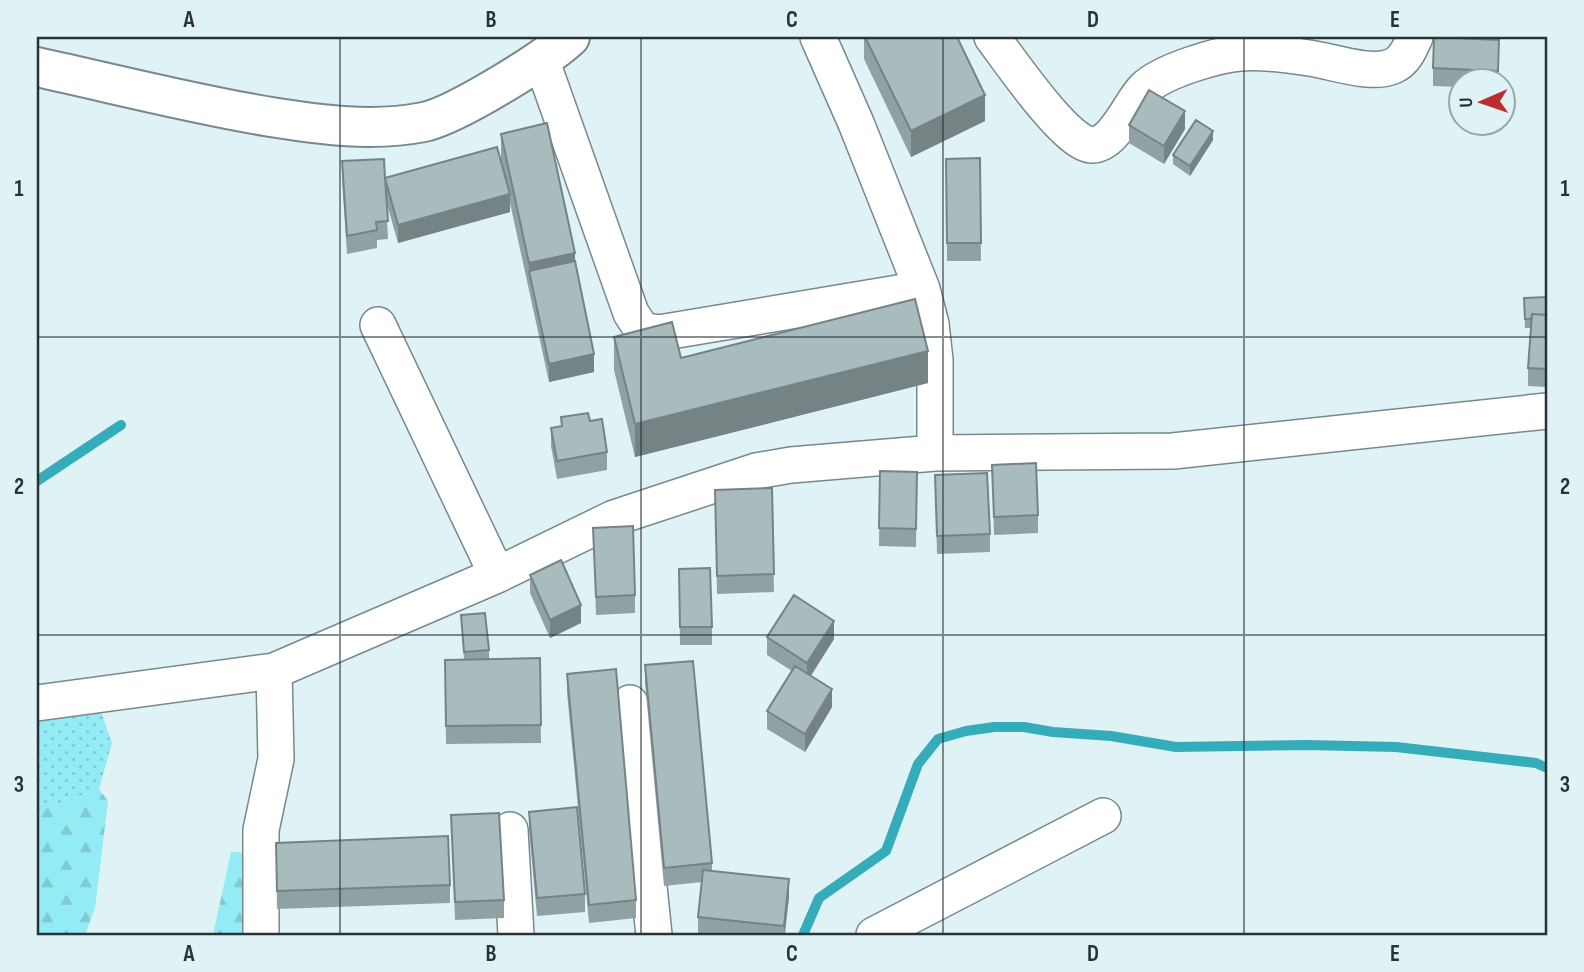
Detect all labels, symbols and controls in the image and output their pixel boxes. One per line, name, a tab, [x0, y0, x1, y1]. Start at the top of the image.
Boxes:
text: A	[183, 6, 196, 34]
text: B	[486, 6, 497, 34]
text: C	[786, 6, 798, 34]
text: D	[1087, 6, 1099, 34]
text: E	[1390, 6, 1400, 34]
north arrow	[1448, 66, 1518, 136]
text: U	[1455, 97, 1478, 108]
text: 1	[14, 175, 24, 203]
text: 1	[1560, 175, 1570, 203]
text: 2	[14, 473, 24, 501]
text: 2	[1560, 473, 1570, 501]
text: 3	[14, 771, 24, 799]
text: 3	[1560, 771, 1570, 799]
text: A	[183, 940, 196, 968]
text: B	[486, 940, 497, 968]
text: C	[786, 940, 798, 968]
text: D	[1087, 940, 1099, 968]
text: E	[1390, 940, 1400, 968]

